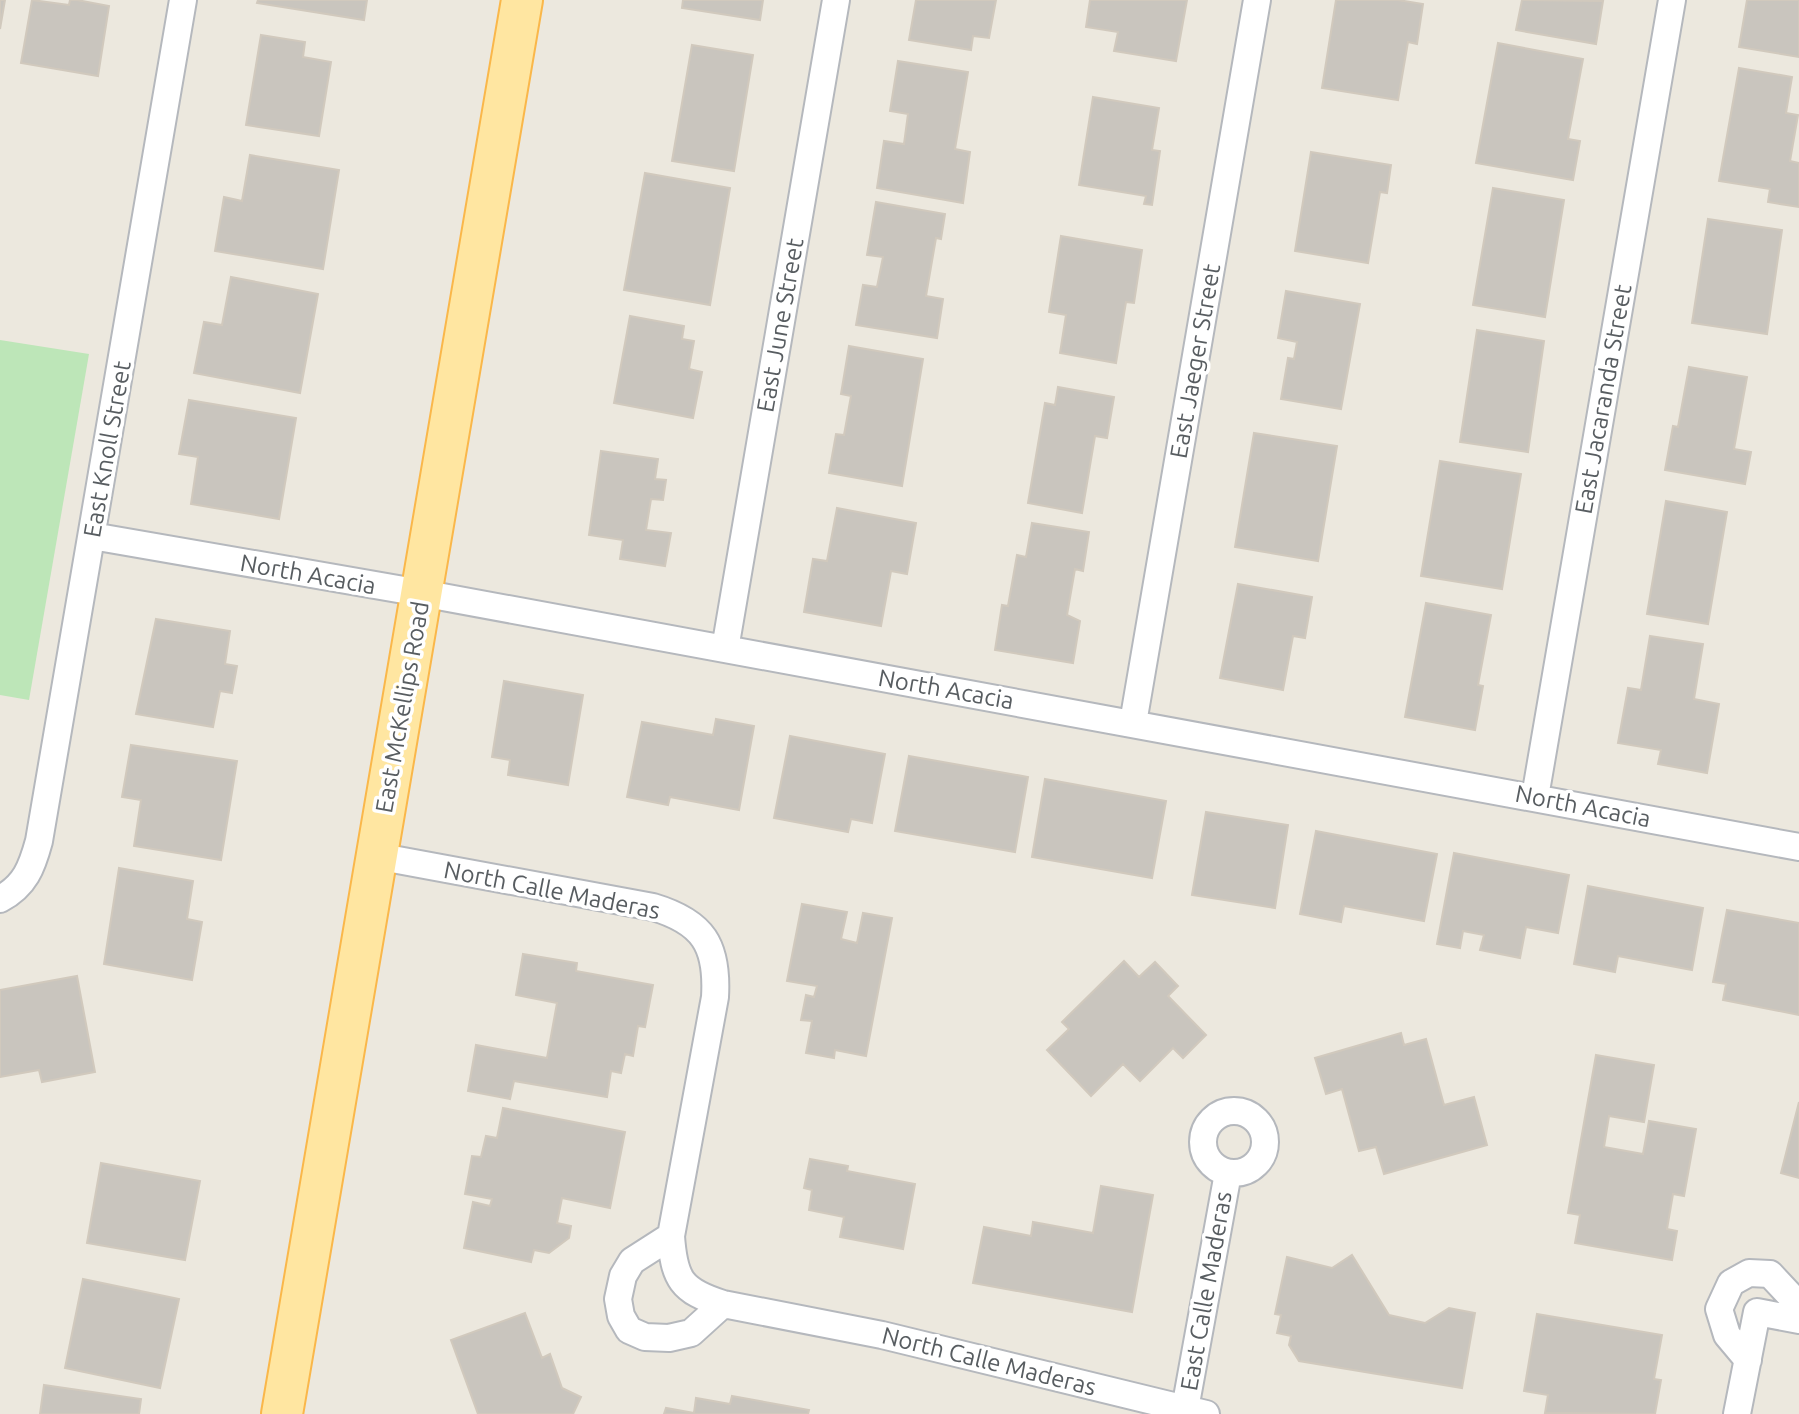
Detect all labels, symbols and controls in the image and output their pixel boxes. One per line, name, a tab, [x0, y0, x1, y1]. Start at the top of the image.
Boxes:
street label: East June Street	[751, 235, 809, 414]
street label: East Jaeger Street	[1165, 261, 1226, 460]
street label: East Jacaranda Street	[1570, 282, 1637, 516]
street label: East Knoll Street	[78, 358, 136, 539]
street label: North Acacia	[238, 549, 378, 599]
street label: East McKellips Road	[370, 599, 434, 815]
street label: North Acacia	[876, 664, 1016, 714]
street label: North Acacia	[1513, 780, 1653, 832]
street label: North Calle Maderas	[442, 856, 662, 924]
street label: East Calle Maderas	[1175, 1189, 1237, 1393]
street label: North Calle Maderas	[879, 1321, 1099, 1401]

